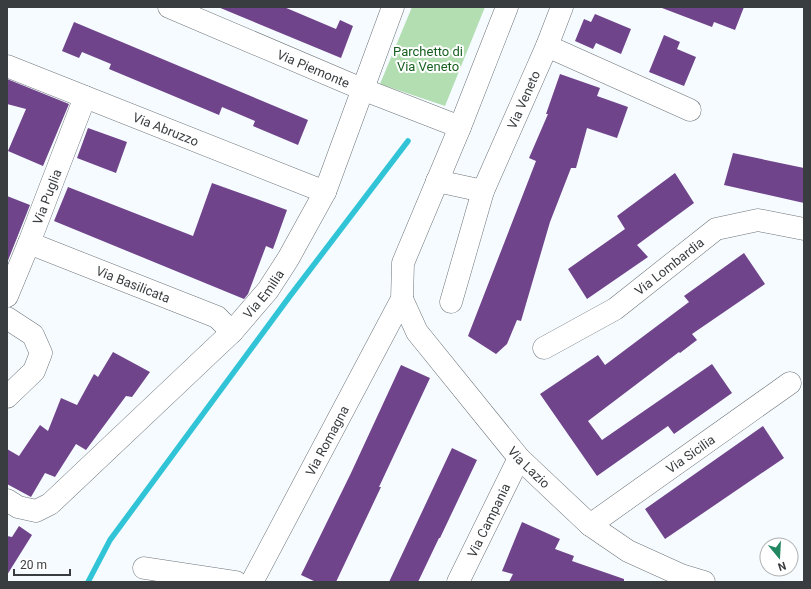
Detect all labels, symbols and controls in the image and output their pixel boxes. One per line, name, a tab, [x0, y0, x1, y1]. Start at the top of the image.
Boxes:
park label: Parchetto di Via Veneto	[393, 44, 463, 74]
street label: Via Piemonte	[275, 46, 352, 90]
street label: Via Veneto	[504, 68, 543, 131]
street label: Via Abruzzo	[131, 109, 201, 149]
street label: Via Puglia	[29, 167, 64, 226]
street label: Via Lombardia	[632, 234, 707, 298]
street label: Via Basilicata	[94, 263, 172, 305]
street label: Via Emilia	[240, 267, 287, 321]
street label: Via Romagna	[302, 403, 352, 478]
street label: Via Sicilia	[663, 431, 717, 476]
street label: Via Lazio	[505, 443, 553, 491]
street label: Via Campania	[464, 481, 513, 560]
north arrow	[759, 537, 799, 577]
scale bar	[14, 551, 70, 577]
text: 20 m	[20, 558, 47, 572]
text: N	[776, 559, 788, 573]

